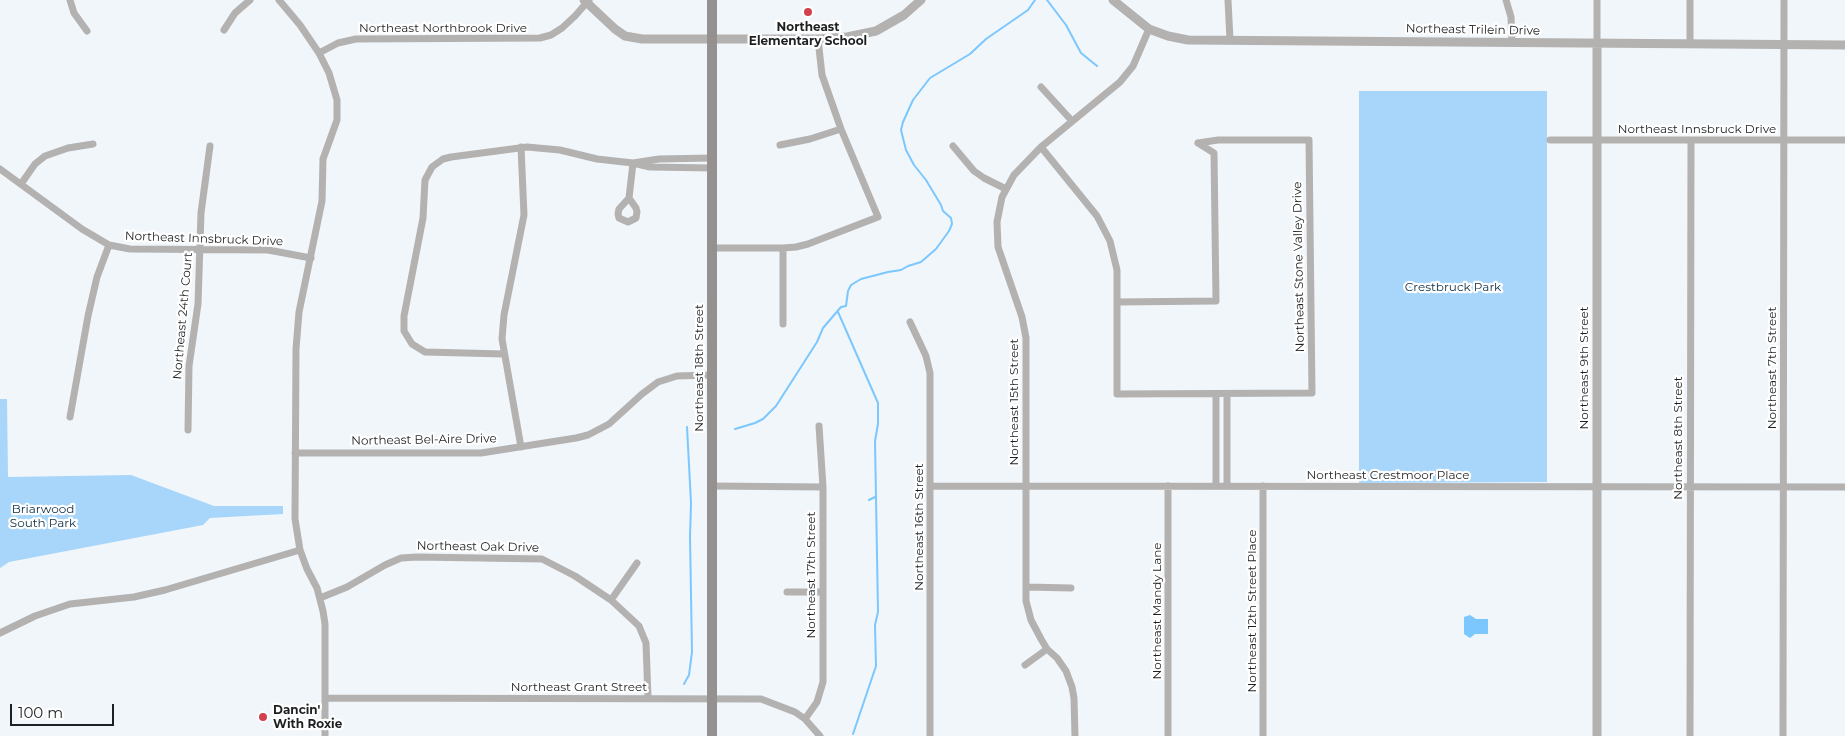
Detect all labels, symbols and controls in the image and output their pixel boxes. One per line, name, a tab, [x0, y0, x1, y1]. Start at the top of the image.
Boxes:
marker: Northeast Elementary School	[802, 6, 814, 18]
place label: Northeast Elementary School	[749, 20, 867, 48]
street label: Northeast Northbrook Drive	[359, 21, 527, 35]
street label: Northeast Trilein Drive	[1406, 22, 1540, 38]
street label: Northeast Innsbruck Drive	[1618, 122, 1776, 136]
street label: Northeast Stone Valley Drive	[1290, 181, 1308, 353]
street label: Northeast Innsbruck Drive	[125, 229, 283, 249]
street label: Northeast 24th Court	[170, 252, 196, 380]
park label: Crestbruck Park	[1405, 280, 1501, 294]
street label: Northeast 18th Street	[692, 304, 706, 432]
street label: Northeast 9th Street	[1577, 306, 1591, 430]
street label: Northeast 7th Street	[1765, 307, 1779, 429]
street label: Northeast 15th Street	[1007, 339, 1021, 465]
street label: Northeast 8th Street	[1671, 376, 1685, 500]
street label: Northeast Bel-Aire Drive	[351, 432, 497, 448]
street label: Northeast 16th Street	[912, 463, 926, 591]
street label: Northeast Crestmoor Place	[1307, 468, 1469, 482]
park label: Briarwood South Park	[10, 502, 76, 530]
street label: Northeast 17th Street	[804, 512, 818, 638]
street label: Northeast 12th Street Place	[1245, 530, 1259, 692]
street label: Northeast Oak Drive	[417, 539, 539, 555]
street label: Northeast Mandy Lane	[1150, 542, 1164, 680]
street label: Northeast Grant Street	[511, 680, 647, 694]
scale bar	[12, 694, 116, 726]
text: 100 m	[18, 703, 63, 722]
place label: Dancin' With Roxie	[273, 703, 342, 731]
marker: Dancin' With Roxie	[257, 711, 269, 723]

